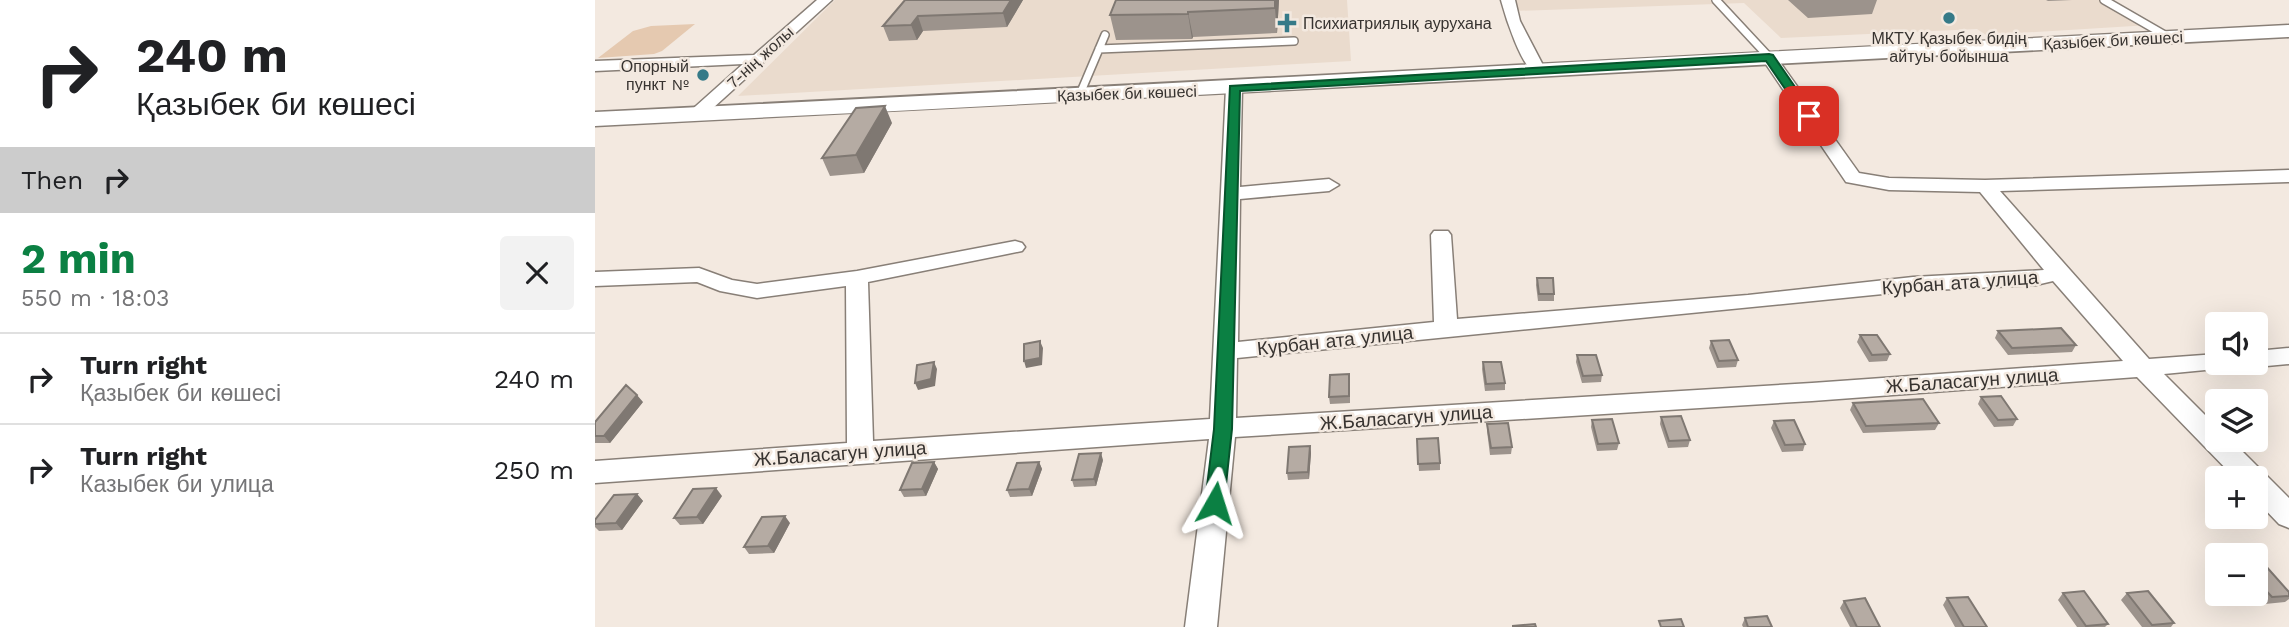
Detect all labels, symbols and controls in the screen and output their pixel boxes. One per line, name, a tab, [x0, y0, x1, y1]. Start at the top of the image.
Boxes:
marker: МКТУ Қазыбек бидің айтуы бойынша	[1941, 10, 1957, 26]
marker: Психиатриялық аурухана	[1277, 13, 1297, 33]
place label: Психиатриялық аурухана	[1303, 14, 1492, 33]
street label: 7-нің жолы	[723, 23, 798, 92]
text: 240 m	[136, 26, 288, 84]
street label: Қазыбек би көшесі	[2043, 27, 2183, 54]
icon: right	[21, 28, 112, 119]
place label: МКТУ Қазыбек бидің айтуы бойынша	[1871, 29, 2027, 66]
place label: Опорный пункт №	[621, 57, 689, 94]
marker: Опорный пункт №	[695, 67, 711, 83]
street label: Қазыбек би көшесі	[1057, 82, 1197, 105]
text: Қазыбек би көшесі	[136, 85, 416, 123]
pin	[1779, 86, 1839, 146]
icon: arrive	[1790, 97, 1828, 135]
icon: right	[97, 161, 135, 199]
text: Then	[21, 165, 83, 195]
text: 2 min	[21, 234, 136, 283]
button: close	[500, 236, 574, 310]
street label: Курбан ата улица	[1881, 266, 2039, 299]
text: 550 m · 18:03	[21, 285, 169, 312]
map controls	[2205, 312, 2268, 606]
button: sound	[2205, 312, 2268, 375]
street label: Курбан ата улица	[1256, 321, 1415, 360]
text: Turn right	[80, 350, 207, 380]
icon: right	[21, 360, 59, 398]
street label: Ж.Баласагун улица	[1885, 363, 2060, 398]
text: 240 m	[494, 364, 574, 394]
text: Қазыбек би көшесі	[80, 380, 281, 407]
button: layers	[2205, 389, 2268, 452]
street label: Ж.Баласагун улица	[1319, 400, 1494, 435]
street label: Ж.Баласагун улица	[753, 436, 928, 471]
text: Turn right	[80, 441, 207, 471]
icon: right	[21, 451, 59, 489]
text: 250 m	[494, 455, 574, 485]
position arrow	[1178, 466, 1252, 540]
button: +	[2205, 466, 2268, 529]
text: Казыбек би улица	[80, 471, 274, 498]
button: −	[2205, 543, 2268, 606]

